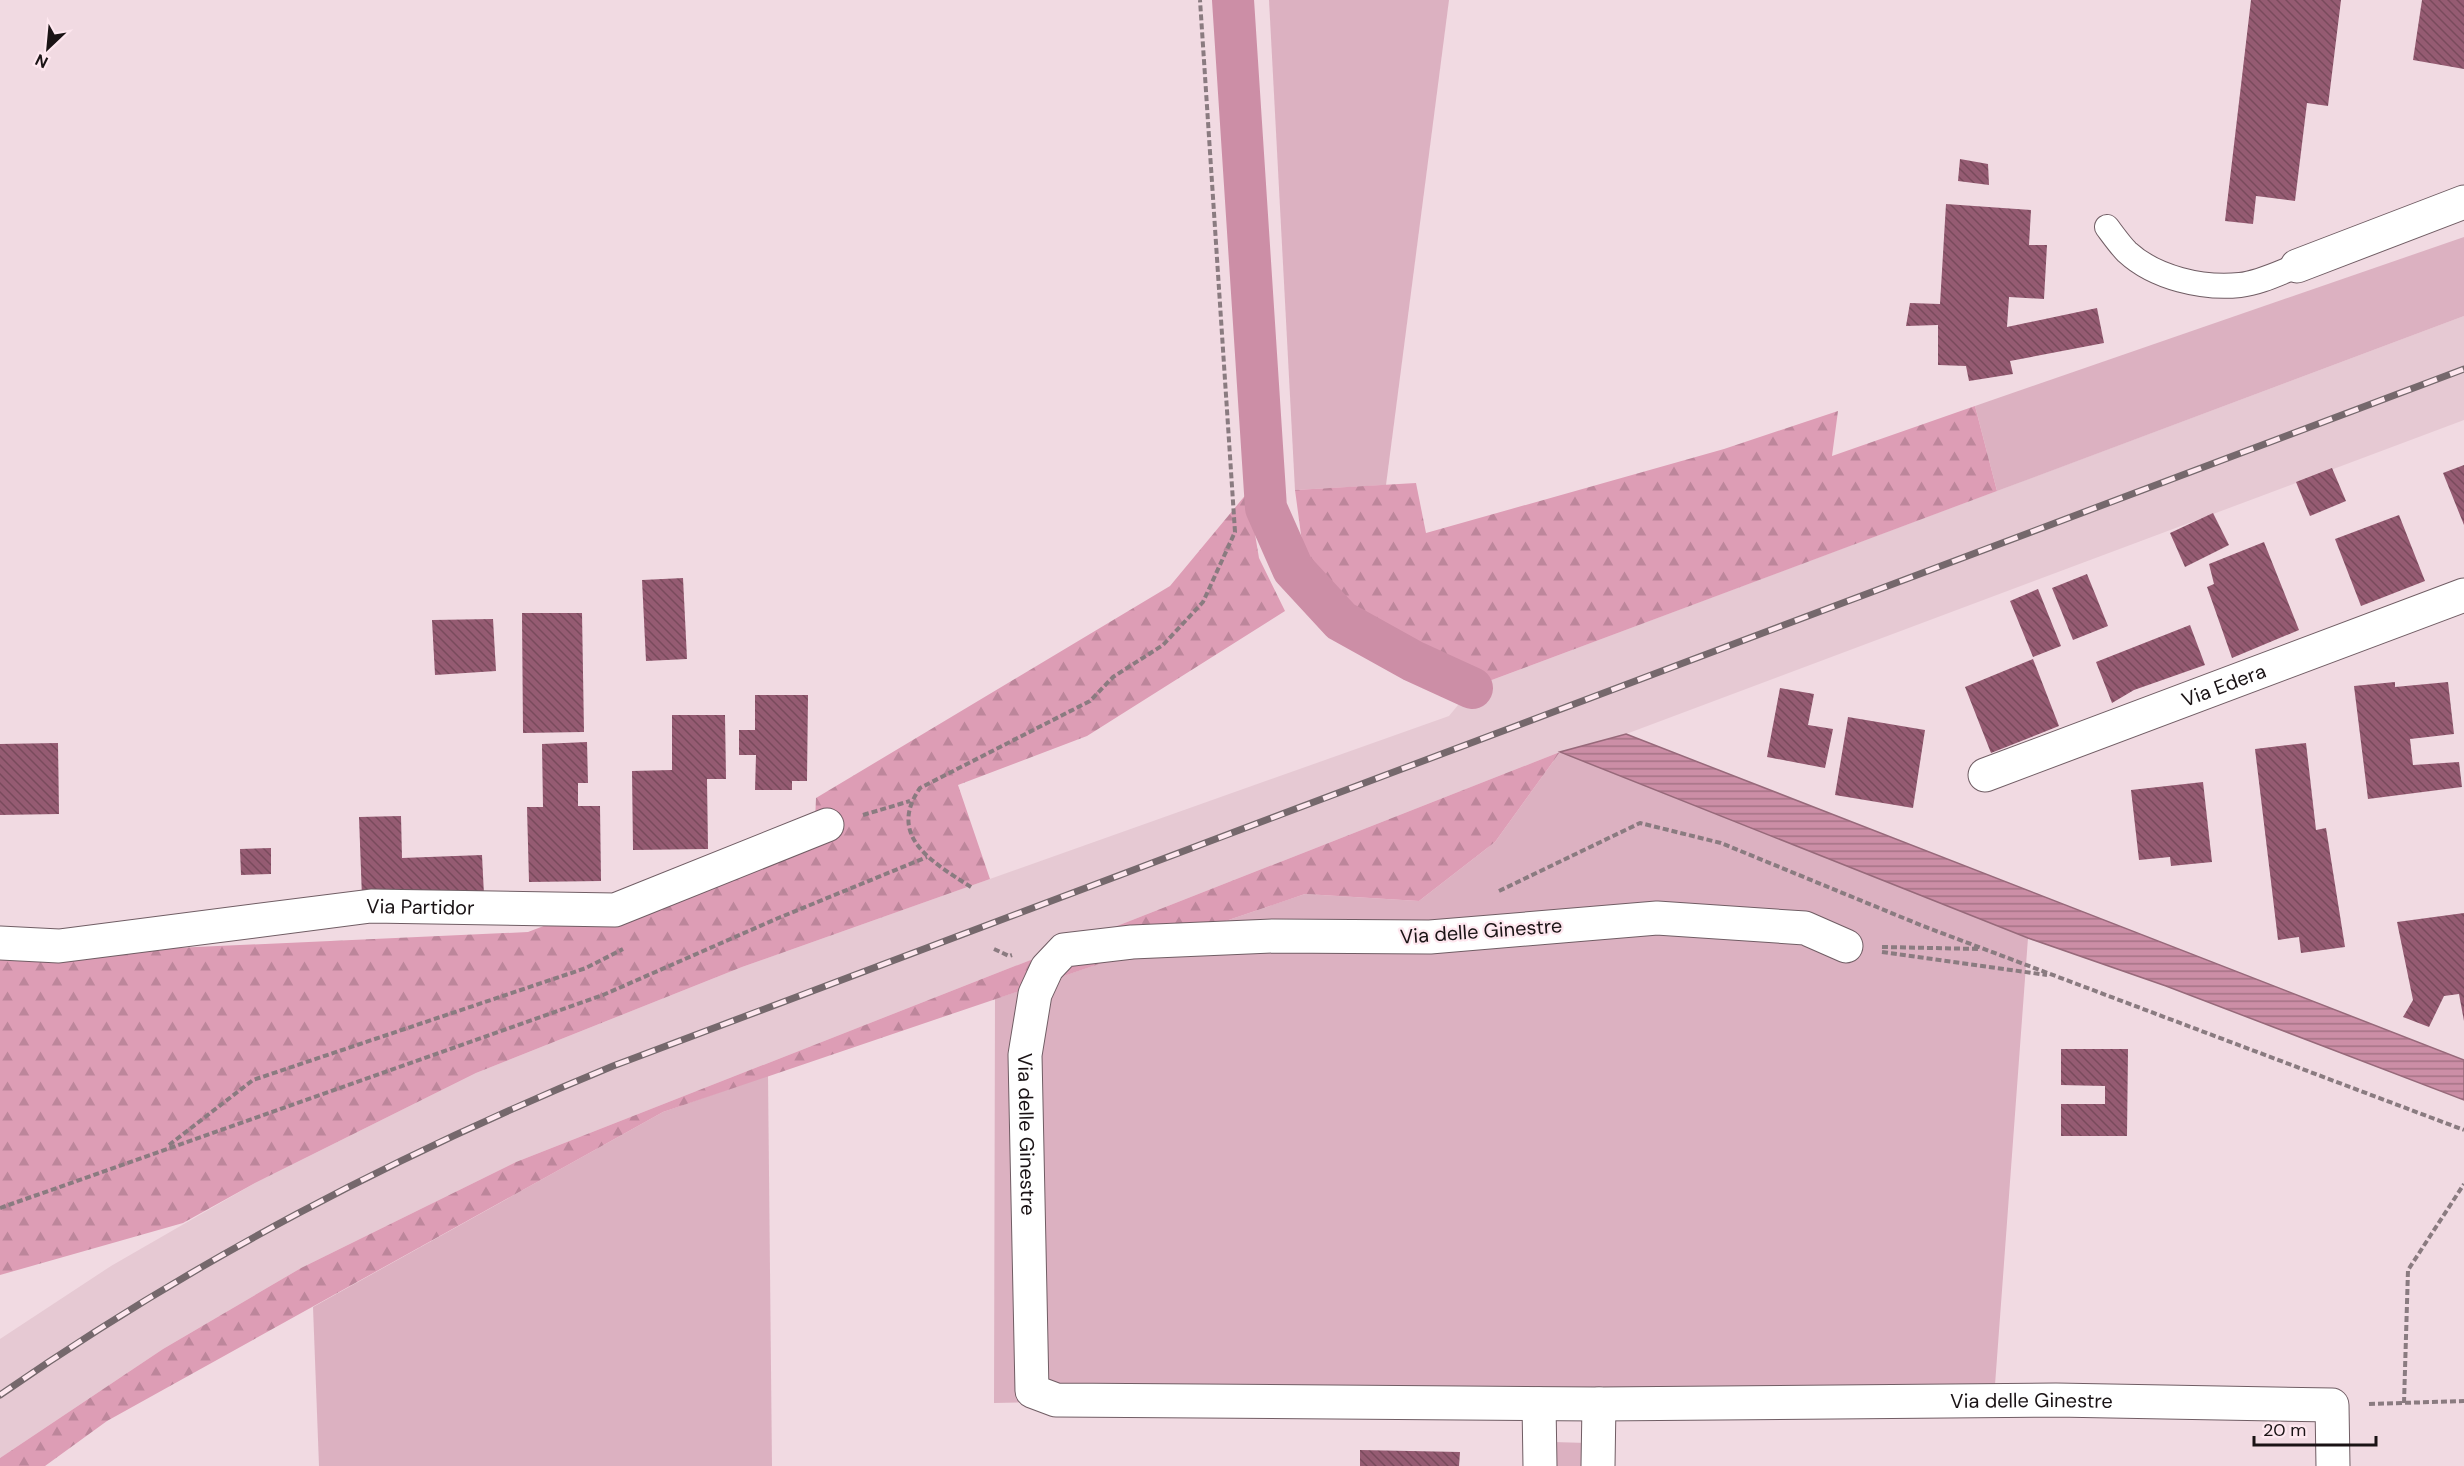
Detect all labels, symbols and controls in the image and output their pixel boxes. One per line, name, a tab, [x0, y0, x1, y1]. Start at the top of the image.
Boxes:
north arrow	[18, 18, 78, 78]
text: N	[32, 49, 51, 73]
street label: Via Edera	[2178, 658, 2269, 713]
street label: Via Partidor	[366, 893, 475, 921]
street label: Via delle Ginestre	[1399, 912, 1563, 950]
street label: Via delle Ginestre	[1012, 1053, 1041, 1216]
street label: Via delle Ginestre	[1950, 1387, 2113, 1414]
scale bar	[2254, 1409, 2376, 1447]
text: 20 m	[2263, 1418, 2306, 1442]

